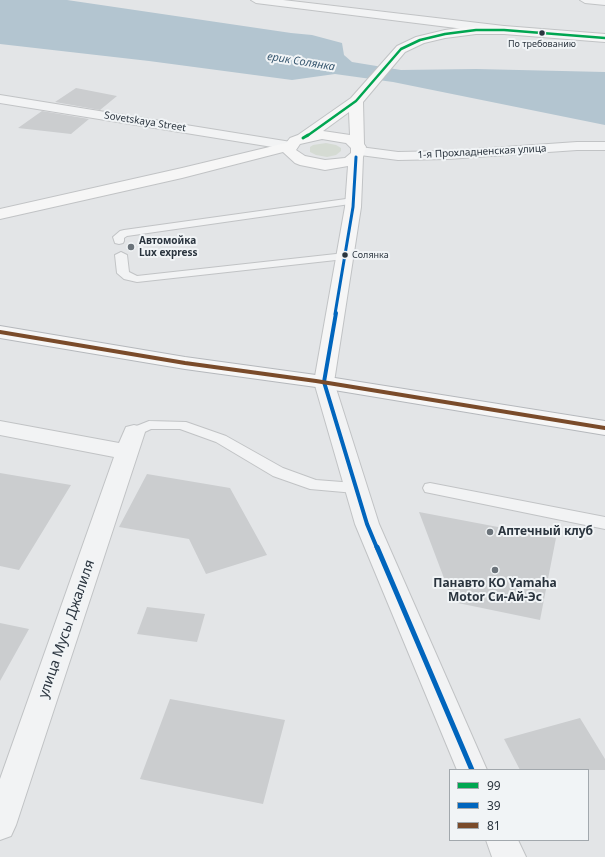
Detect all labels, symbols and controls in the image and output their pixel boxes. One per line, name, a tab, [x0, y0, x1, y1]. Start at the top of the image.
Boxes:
marker: По требованию	[537, 28, 547, 38]
place label: По требованию	[508, 39, 576, 49]
water label: ерик Солянка	[266, 50, 336, 74]
street label: Sovetskaya Street	[103, 110, 187, 134]
street label: 1-я Прохладненская улица	[417, 143, 547, 161]
place label: Автомойка Lux express	[139, 235, 198, 258]
marker: Автомойка Lux express	[126, 242, 136, 252]
marker: Солянка	[340, 250, 350, 260]
place label: Солянка	[352, 250, 389, 260]
place label: Аптечный клуб	[498, 525, 593, 539]
marker: Аптечный клуб	[485, 527, 495, 537]
street label: улица Мусы Джалиля	[35, 558, 99, 700]
marker: Панавто КО Yamaha Motor Си-Ай-Эс	[490, 565, 500, 575]
place label: Панавто КО Yamaha Motor Си-Ай-Эс	[433, 577, 557, 605]
legend	[449, 769, 589, 841]
text: 99	[487, 777, 501, 794]
text: 39	[487, 797, 501, 814]
text: 81	[487, 817, 501, 834]

